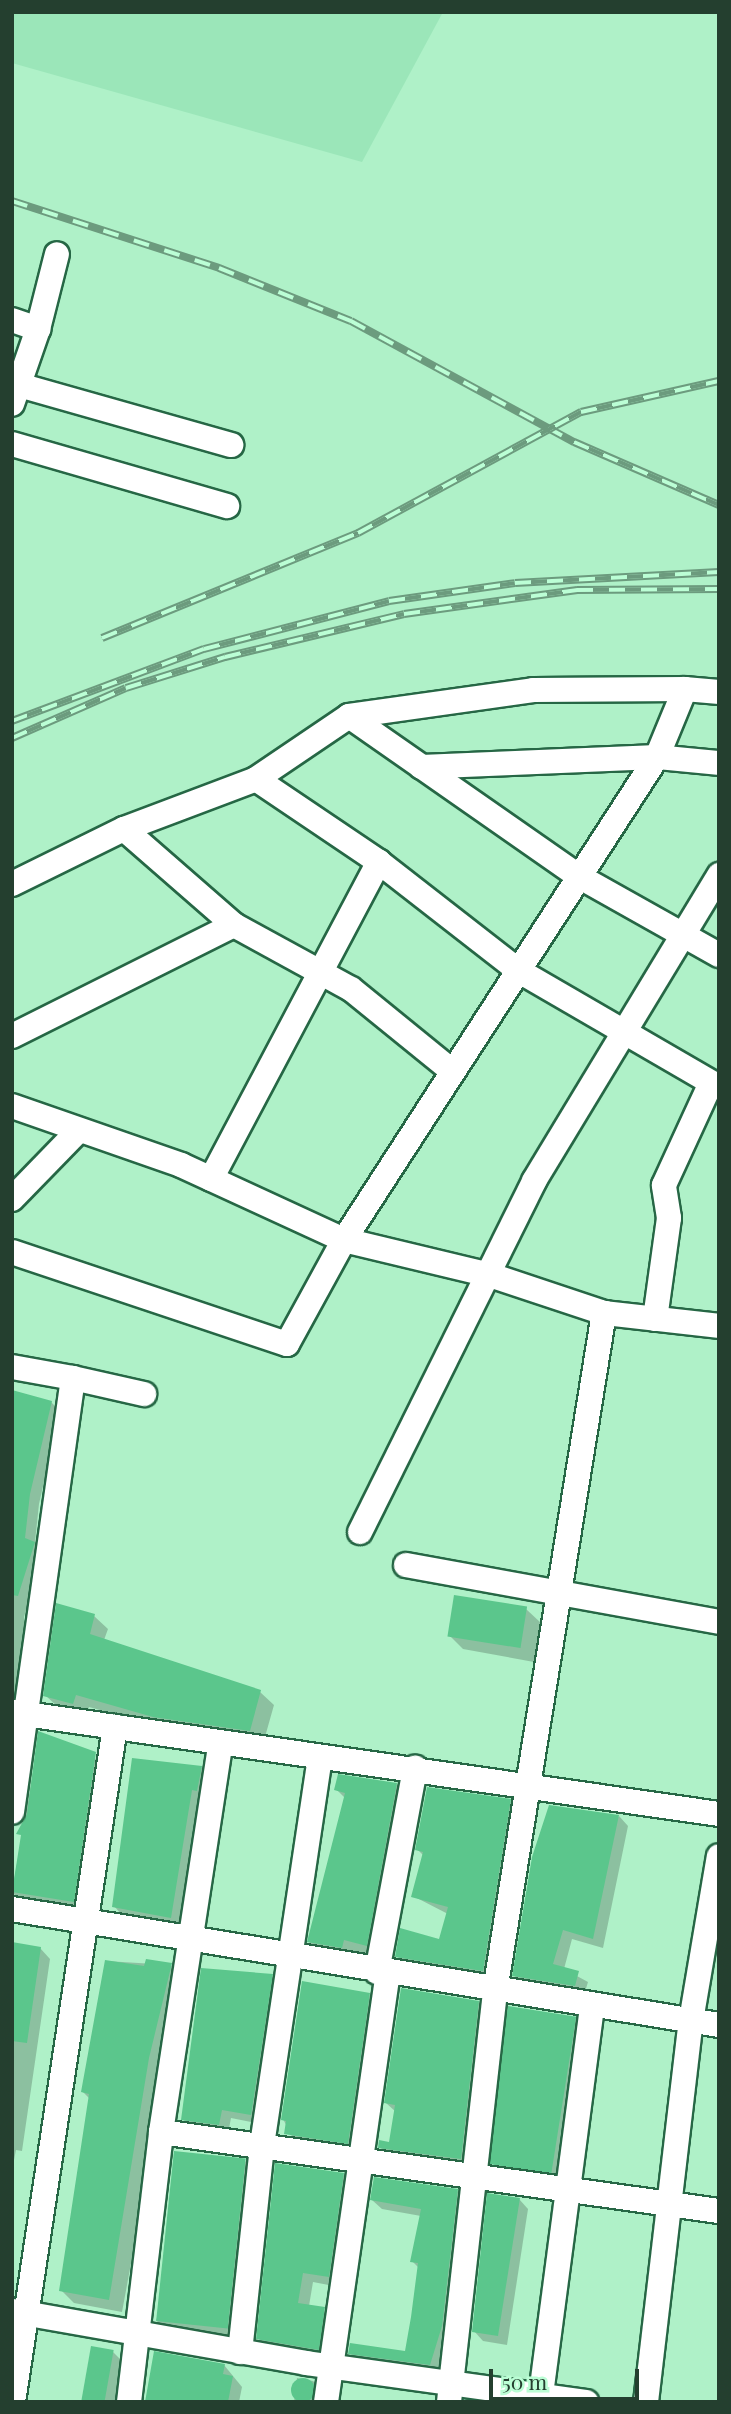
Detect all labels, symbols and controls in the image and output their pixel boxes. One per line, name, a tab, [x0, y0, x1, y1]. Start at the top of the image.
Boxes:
scale bar	[493, 2354, 644, 2398]
text: 50 m	[502, 2367, 547, 2395]

